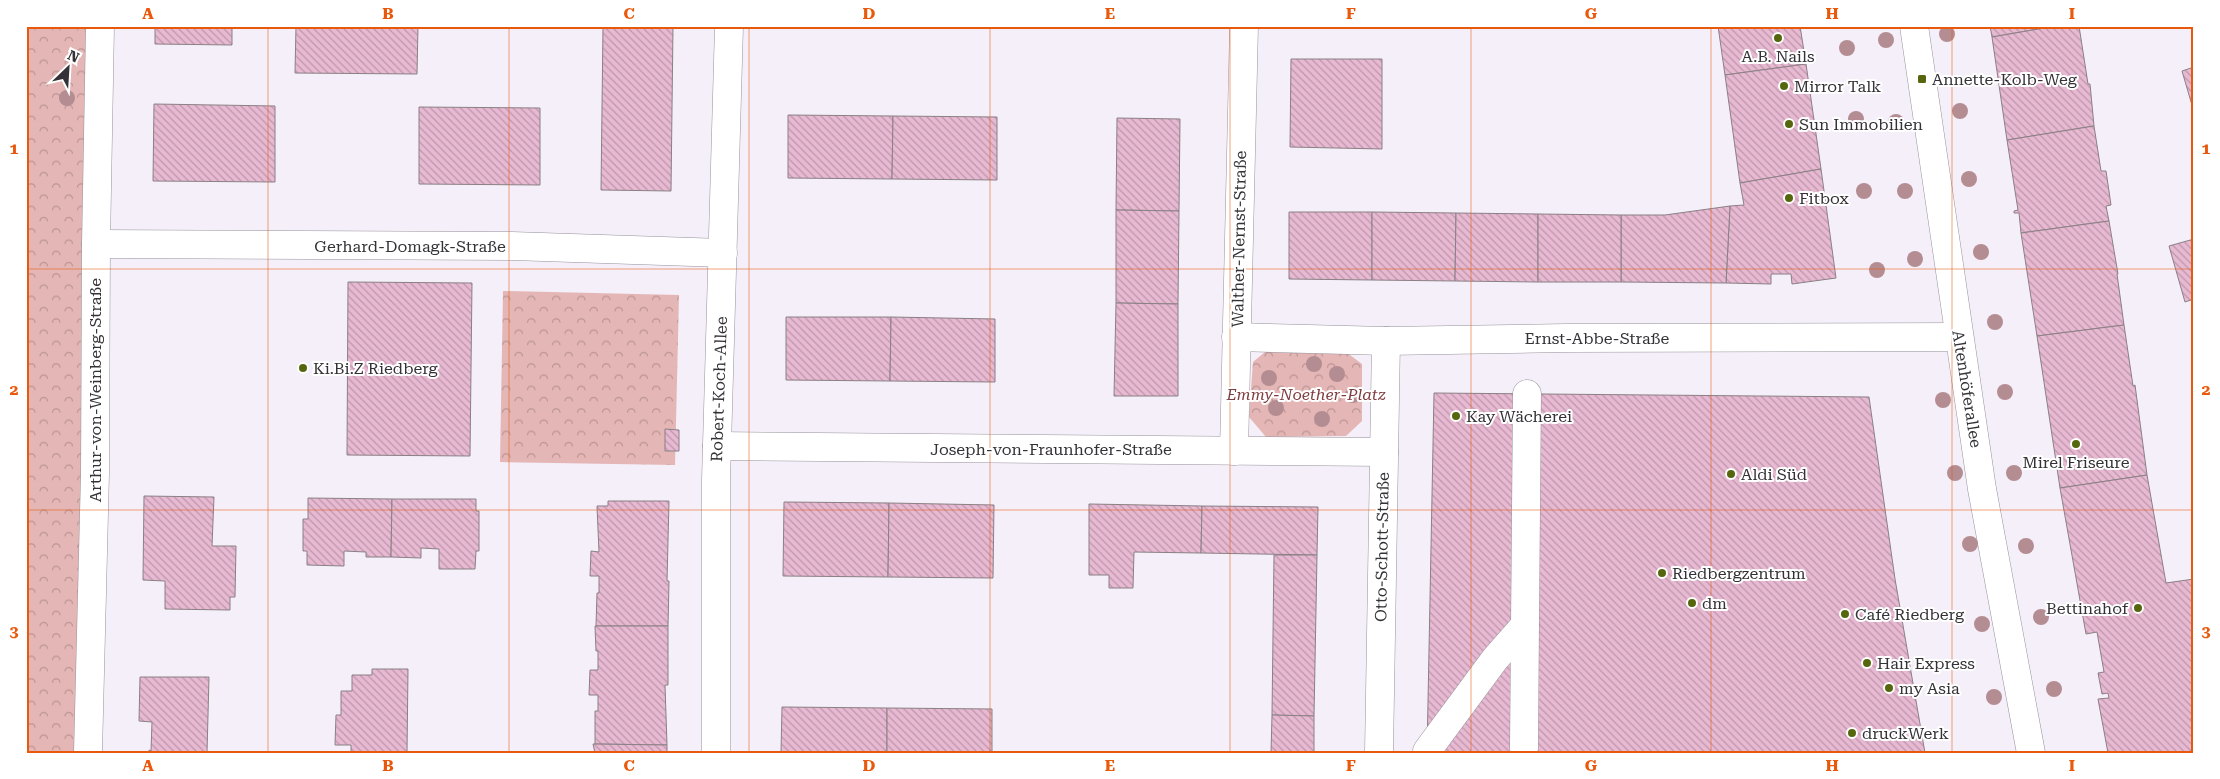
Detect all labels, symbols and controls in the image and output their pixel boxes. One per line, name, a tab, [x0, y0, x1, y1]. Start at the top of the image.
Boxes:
text: A	[142, 4, 154, 23]
text: B	[382, 4, 394, 23]
text: C	[623, 4, 635, 23]
text: D	[863, 4, 876, 23]
text: E	[1105, 4, 1115, 23]
text: F	[1346, 4, 1356, 23]
text: G	[1585, 4, 1598, 23]
text: H	[1825, 4, 1839, 23]
text: I	[2069, 4, 2075, 23]
marker: A.B. Nails	[1772, 32, 1784, 44]
north arrow	[42, 42, 92, 92]
text: N	[65, 47, 82, 66]
place label: A.B. Nails	[1741, 47, 1815, 66]
place label: Annette-Kolb-Weg	[1932, 70, 2078, 89]
marker: Annette-Kolb-Weg	[1916, 73, 1928, 85]
place label: Mirror Talk	[1794, 77, 1881, 96]
marker: Mirror Talk	[1778, 80, 1790, 92]
place label: Sun Immobilien	[1799, 115, 1923, 134]
marker: Sun Immobilien	[1783, 118, 1795, 130]
text: 1	[10, 139, 19, 158]
text: 1	[2202, 139, 2211, 158]
street label: Walther-Nernst-Straße	[1228, 150, 1250, 328]
place label: Fitbox	[1799, 189, 1850, 208]
marker: Fitbox	[1783, 192, 1795, 204]
street label: Gerhard-Domagk-Straße	[314, 237, 506, 256]
street label: Arthur-von-Weinberg-Straße	[86, 278, 105, 502]
street label: Robert-Koch-Allee	[707, 316, 731, 462]
street label: Ernst-Abbe-Straße	[1525, 329, 1670, 348]
street label: Altenhöferallee	[1948, 329, 1986, 449]
place label: Ki.Bi.Z Riedberg	[313, 359, 439, 378]
marker: Ki.Bi.Z Riedberg	[297, 362, 309, 374]
text: 2	[10, 380, 19, 399]
text: 2	[2202, 380, 2211, 399]
park label: Emmy-Noether-Platz	[1225, 385, 1386, 404]
place label: Kay Wächerei	[1466, 407, 1572, 426]
marker: Kay Wächerei	[1450, 410, 1462, 422]
marker: Mirel Friseure	[2070, 438, 2082, 450]
street label: Joseph-von-Fraunhofer-Straße	[930, 440, 1172, 459]
place label: Mirel Friseure	[2022, 453, 2130, 472]
place label: Aldi Süd	[1741, 465, 1807, 484]
marker: Aldi Süd	[1725, 468, 1737, 480]
street label: Otto-Schott-Straße	[1371, 472, 1393, 622]
place label: Riedbergzentrum	[1672, 564, 1806, 583]
marker: Riedbergzentrum	[1656, 567, 1668, 579]
place label: dm	[1702, 594, 1727, 613]
marker: dm	[1686, 597, 1698, 609]
place label: Bettinahof	[2046, 599, 2129, 618]
marker: Bettinahof	[2132, 602, 2144, 614]
place label: Café Riedberg	[1855, 605, 1965, 624]
marker: Café Riedberg	[1839, 608, 1851, 620]
text: 3	[10, 622, 19, 641]
text: 3	[2202, 622, 2211, 641]
place label: Hair Express	[1877, 654, 1975, 673]
marker: Hair Express	[1861, 657, 1873, 669]
place label: my Asia	[1899, 679, 1960, 698]
marker: my Asia	[1883, 682, 1895, 694]
place label: druckWerk	[1862, 724, 1949, 743]
marker: druckWerk	[1846, 727, 1858, 739]
text: A	[142, 756, 154, 775]
text: B	[382, 756, 394, 775]
text: C	[623, 756, 635, 775]
text: D	[863, 756, 876, 775]
text: E	[1105, 756, 1115, 775]
text: F	[1346, 756, 1356, 775]
text: G	[1585, 756, 1598, 775]
text: H	[1825, 756, 1839, 775]
text: I	[2069, 756, 2075, 775]

